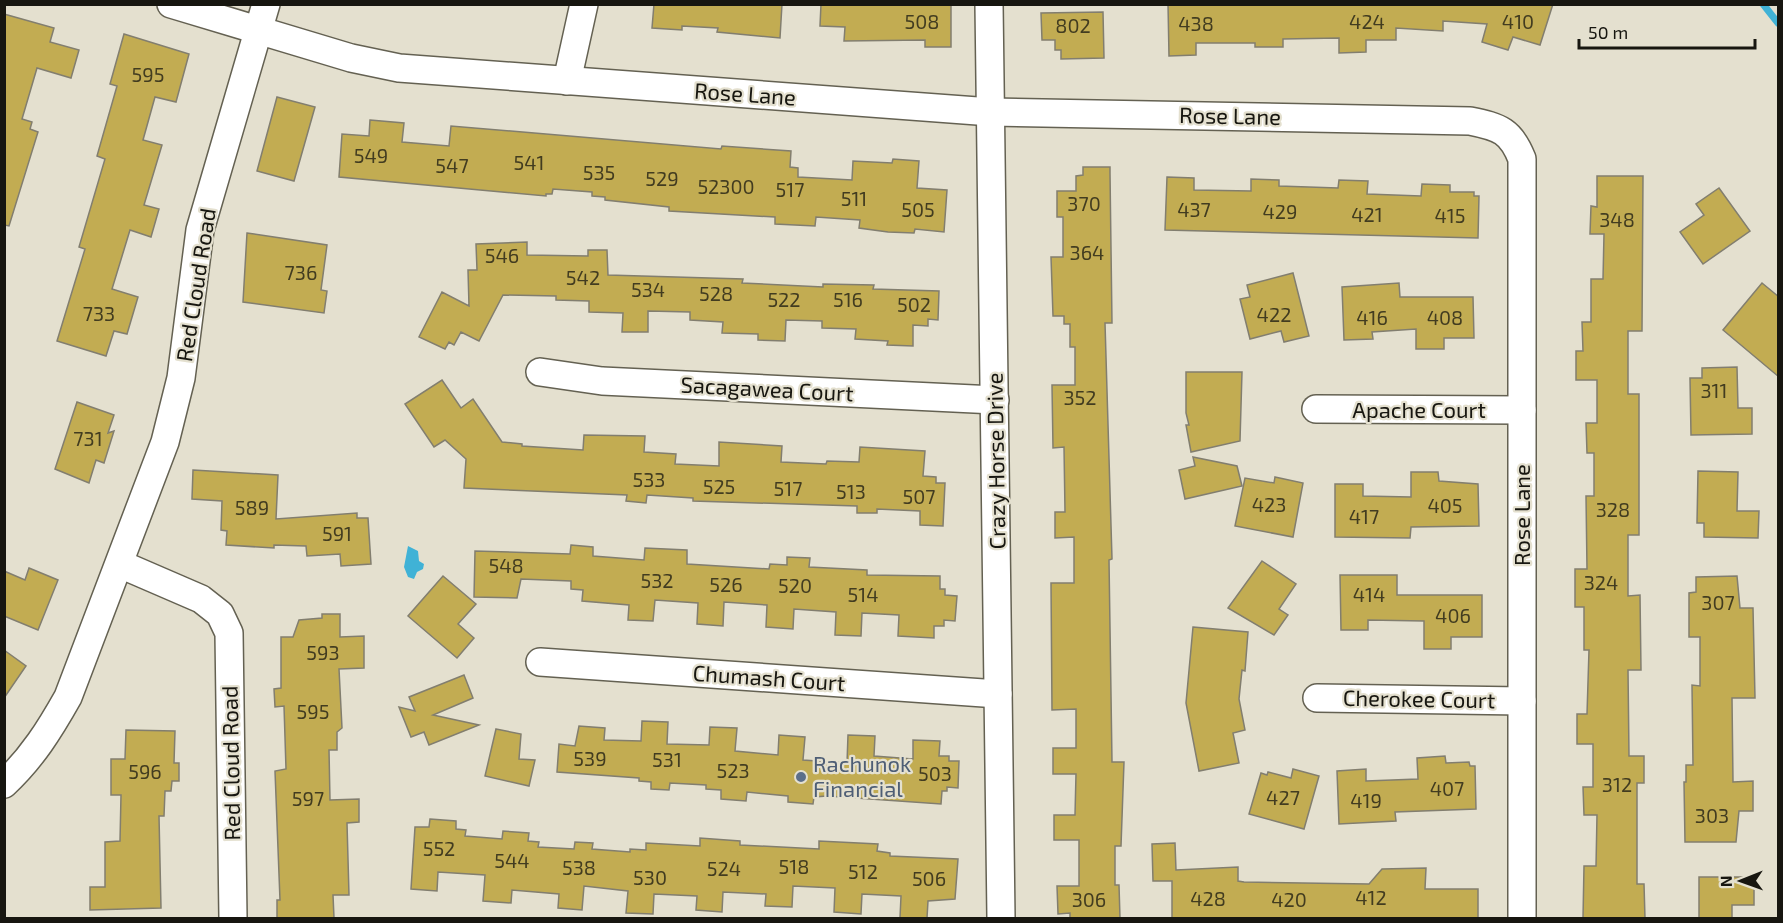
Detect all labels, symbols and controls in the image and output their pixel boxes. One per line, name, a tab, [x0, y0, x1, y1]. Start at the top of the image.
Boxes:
house number: 508	[905, 9, 939, 33]
house number: 424	[1349, 9, 1385, 33]
house number: 410	[1502, 9, 1534, 33]
house number: 438	[1178, 11, 1214, 35]
scale bar	[1579, 12, 1754, 50]
house number: 802	[1055, 13, 1091, 37]
text: 50 m	[1588, 21, 1628, 43]
house number: 595	[132, 62, 164, 86]
street label: Rose Lane	[693, 76, 797, 110]
street label: Rose Lane	[1179, 101, 1281, 129]
house number: 549	[354, 143, 388, 167]
house number: 541	[514, 150, 544, 174]
house number: 547	[435, 153, 469, 177]
house number: 535	[583, 160, 615, 184]
house number: 529	[645, 166, 679, 190]
house number: 52300	[697, 174, 755, 198]
house number: 517	[776, 177, 804, 201]
house number: 511	[841, 186, 867, 210]
house number: 370	[1067, 191, 1101, 215]
house number: 505	[901, 197, 935, 221]
house number: 437	[1177, 197, 1211, 221]
house number: 429	[1263, 199, 1297, 223]
house number: 421	[1351, 202, 1383, 226]
house number: 415	[1435, 203, 1465, 227]
street label: Red Cloud Road	[170, 206, 220, 363]
house number: 348	[1599, 207, 1635, 231]
house number: 364	[1070, 240, 1104, 264]
house number: 546	[485, 243, 519, 267]
house number: 736	[285, 260, 317, 284]
house number: 542	[566, 265, 600, 289]
house number: 534	[631, 277, 665, 301]
house number: 528	[699, 281, 733, 305]
house number: 522	[767, 287, 801, 311]
house number: 516	[833, 287, 863, 311]
house number: 502	[897, 292, 931, 316]
house number: 733	[83, 301, 115, 325]
house number: 422	[1257, 302, 1291, 326]
house number: 416	[1356, 305, 1388, 329]
house number: 408	[1427, 305, 1463, 329]
street label: Sacagawea Court	[680, 370, 854, 406]
street label: Crazy Horse Drive	[980, 372, 1010, 550]
house number: 311	[1700, 378, 1728, 402]
house number: 352	[1063, 385, 1097, 409]
street label: Apache Court	[1352, 396, 1486, 422]
house number: 731	[73, 426, 103, 450]
street label: Rose Lane	[1508, 464, 1534, 566]
house number: 533	[633, 467, 665, 491]
house number: 525	[703, 474, 735, 498]
house number: 517	[774, 476, 802, 500]
house number: 513	[836, 479, 866, 503]
house number: 507	[902, 484, 936, 508]
house number: 423	[1252, 492, 1286, 516]
house number: 405	[1427, 493, 1463, 517]
house number: 589	[235, 495, 269, 519]
house number: 328	[1596, 497, 1630, 521]
house number: 417	[1349, 504, 1379, 528]
house number: 591	[322, 521, 352, 545]
house number: 548	[488, 553, 524, 577]
house number: 532	[640, 568, 674, 592]
house number: 324	[1584, 570, 1618, 594]
house number: 526	[709, 572, 743, 596]
house number: 520	[778, 573, 812, 597]
house number: 514	[848, 582, 878, 606]
house number: 414	[1353, 582, 1385, 606]
house number: 307	[1701, 590, 1735, 614]
house number: 406	[1435, 603, 1471, 627]
house number: 593	[306, 640, 340, 664]
street label: Chumash Court	[692, 659, 846, 695]
street label: Cherokee Court	[1343, 684, 1495, 712]
street label: Red Cloud Road	[216, 685, 244, 841]
house number: 595	[297, 699, 329, 723]
house number: 539	[573, 746, 607, 770]
house number: 531	[652, 747, 682, 771]
place label: Rachunok Financial	[813, 750, 911, 801]
house number: 523	[716, 758, 750, 782]
house number: 596	[128, 759, 162, 783]
house number: 503	[918, 761, 952, 785]
marker: Rachunok Financial	[794, 770, 808, 784]
house number: 312	[1602, 772, 1632, 796]
house number: 407	[1430, 776, 1464, 800]
house number: 427	[1266, 785, 1300, 809]
house number: 597	[292, 786, 324, 810]
house number: 419	[1350, 788, 1382, 812]
house number: 303	[1695, 803, 1729, 827]
house number: 552	[423, 836, 455, 860]
house number: 544	[494, 848, 530, 872]
north arrow	[1711, 851, 1771, 911]
house number: 518	[779, 854, 809, 878]
house number: 538	[562, 855, 596, 879]
house number: 524	[707, 856, 741, 880]
house number: 512	[848, 859, 878, 883]
house number: 530	[633, 865, 667, 889]
house number: 506	[912, 866, 946, 890]
text: N	[1716, 875, 1735, 887]
house number: 412	[1355, 885, 1387, 909]
house number: 428	[1190, 886, 1226, 910]
house number: 306	[1072, 887, 1106, 911]
house number: 420	[1271, 887, 1307, 911]

